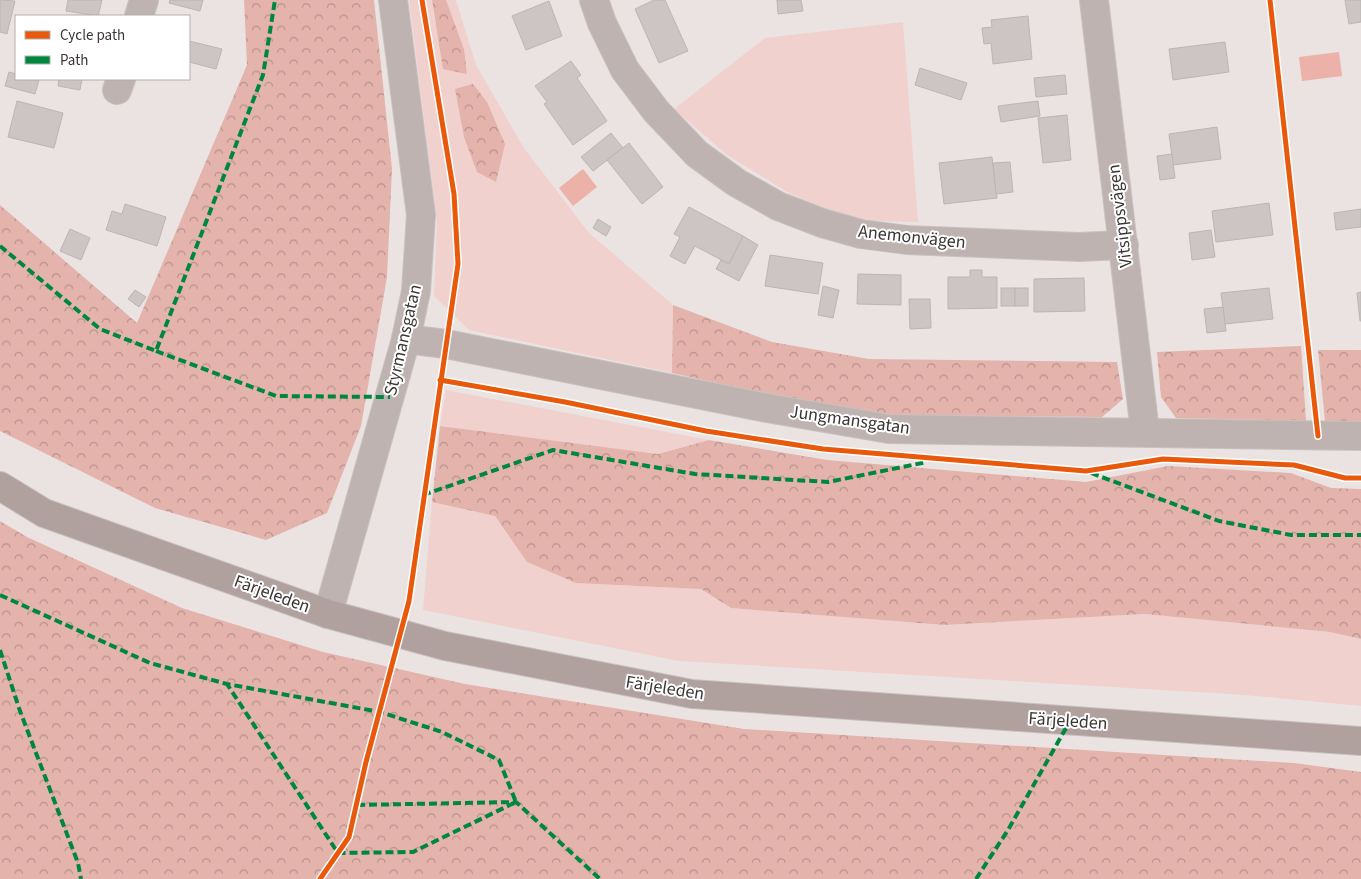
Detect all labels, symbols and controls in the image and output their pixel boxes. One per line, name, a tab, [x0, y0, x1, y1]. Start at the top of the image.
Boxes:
legend	[15, 15, 190, 80]
text: Cycle path	[60, 25, 125, 46]
text: Path	[60, 50, 88, 71]
street label: Vitsippsvägen	[1101, 163, 1139, 269]
street label: Anemonvägen	[857, 219, 967, 255]
street label: Styrmansgatan	[378, 282, 428, 398]
street label: Jungmansgatan	[788, 399, 912, 441]
street label: Färjeleden	[230, 569, 314, 619]
street label: Färjeleden	[624, 669, 706, 707]
street label: Färjeleden	[1028, 706, 1108, 736]

